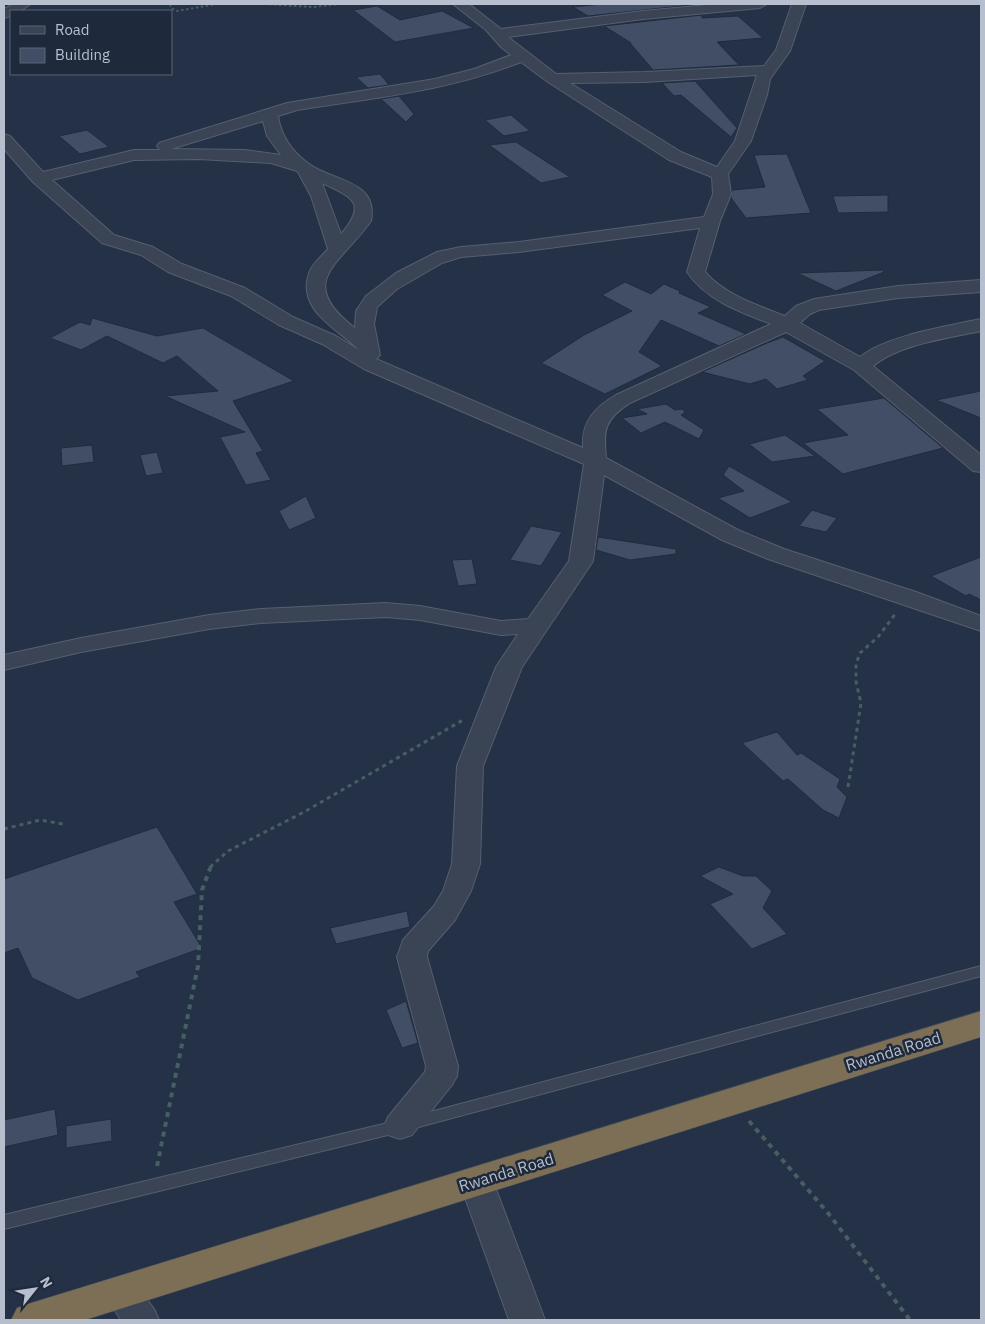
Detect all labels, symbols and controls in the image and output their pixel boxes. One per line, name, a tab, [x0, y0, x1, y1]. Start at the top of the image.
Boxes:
legend	[10, 10, 172, 75]
text: Road	[55, 20, 90, 39]
text: Building	[55, 45, 110, 64]
street label: Rwanda Road	[843, 1027, 943, 1075]
street label: Rwanda Road	[456, 1148, 556, 1196]
north arrow	[10, 1264, 60, 1314]
text: N	[36, 1274, 57, 1291]

